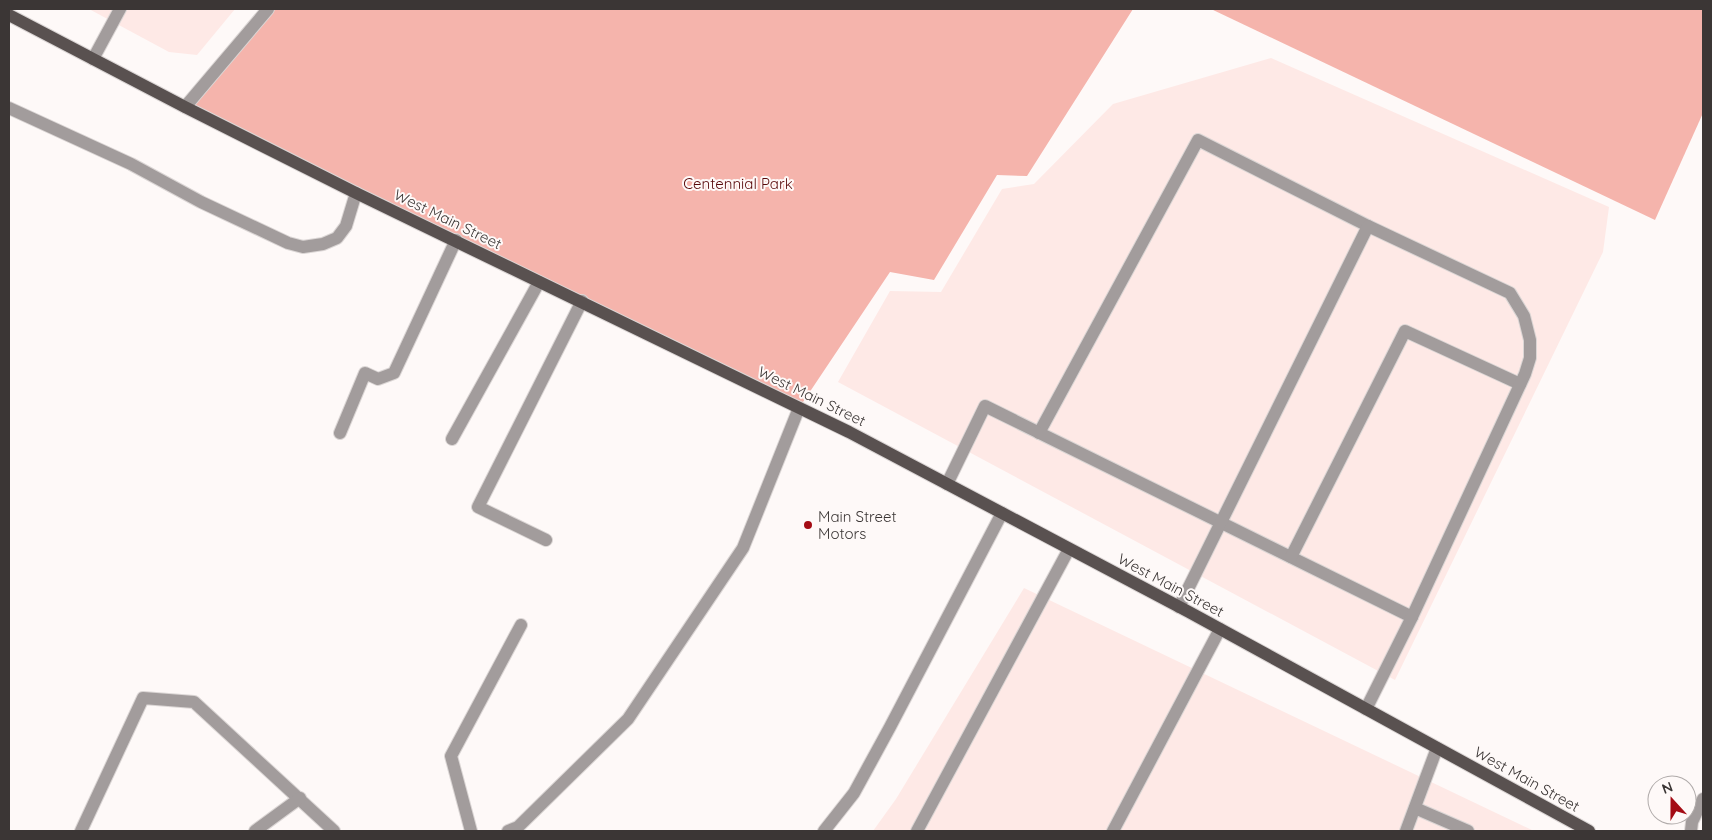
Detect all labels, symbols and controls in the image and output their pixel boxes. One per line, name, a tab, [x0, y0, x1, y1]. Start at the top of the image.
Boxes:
park label: Centennial Park	[683, 174, 793, 193]
street label: West Main Street	[391, 185, 505, 253]
street label: West Main Street	[755, 362, 869, 430]
place label: Main Street Motors	[818, 507, 896, 543]
marker: Main Street Motors	[802, 519, 814, 531]
street label: West Main Street	[1115, 549, 1227, 621]
street label: West Main Street	[1471, 742, 1583, 816]
north arrow	[1647, 775, 1697, 825]
text: N	[1659, 778, 1675, 798]

